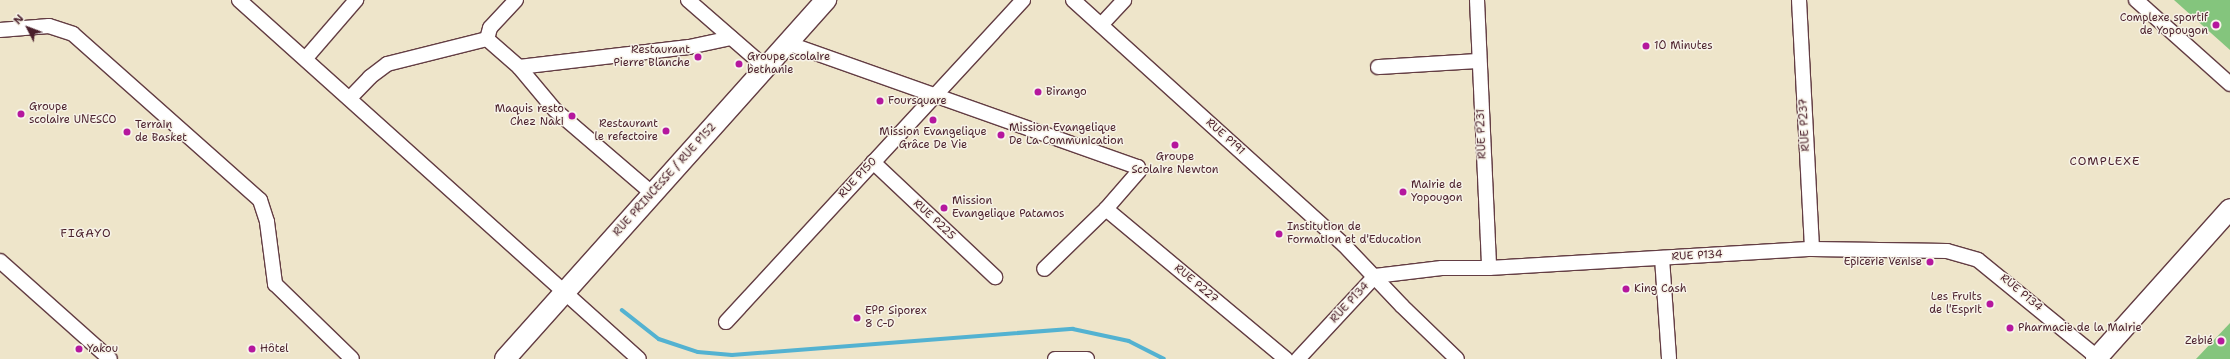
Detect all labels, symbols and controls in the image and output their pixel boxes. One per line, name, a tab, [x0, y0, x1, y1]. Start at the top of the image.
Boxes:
north arrow	[8, 8, 48, 48]
text: N	[10, 11, 27, 28]
place label: Complexe sportif de Yopougon	[2120, 12, 2208, 38]
marker: Complexe sportif de Yopougon	[2211, 20, 2221, 30]
place label: 1O Minutes	[1654, 39, 1713, 53]
marker: 1O Minutes	[1641, 41, 1651, 51]
place label: Restaurant Pierre Blanche	[613, 44, 690, 70]
place label: Groupe scolaire bethanie	[747, 51, 830, 77]
marker: Restaurant Pierre Blanche	[693, 52, 703, 62]
marker: Groupe scolaire bethanie	[734, 59, 744, 69]
place label: Birango	[1046, 85, 1087, 99]
marker: Birango	[1033, 87, 1043, 97]
place label: Foursquare	[888, 94, 947, 108]
marker: Foursquare	[875, 96, 885, 106]
street label: RUE P237	[1797, 98, 1813, 152]
place label: Groupe scolaire UNESCO	[29, 101, 116, 127]
place label: Maquis resto Chez Naki	[495, 103, 564, 129]
marker: Groupe scolaire UNESCO	[16, 109, 26, 119]
street label: RUE P231	[1475, 109, 1489, 159]
marker: Maquis resto Chez Naki	[567, 111, 577, 121]
marker: Mission Evangelique Grâce De Vie	[928, 115, 938, 125]
street label: RUE P191	[1203, 116, 1247, 158]
place label: Restaurant le refectoire	[594, 118, 658, 144]
place label: Terrain de Basket	[135, 119, 187, 145]
street label: RUE PRINCESSE / RUE P152	[611, 121, 719, 239]
place label: Mission Evangelique De La Communication	[1009, 122, 1123, 148]
marker: Restaurant le refectoire	[661, 126, 671, 136]
place label: Mission Evangelique Grâce De Vie	[879, 126, 987, 152]
marker: Terrain de Basket	[122, 127, 132, 137]
marker: Mission Evangelique De La Communication	[996, 130, 1006, 140]
marker: Groupe Scolaire Newton	[1170, 140, 1180, 150]
place label: Groupe Scolaire Newton	[1131, 151, 1219, 177]
street label: RUE P150	[836, 155, 880, 201]
district label: COMPLEXE	[2070, 155, 2140, 169]
place label: Mairie de Yopougon	[1411, 179, 1462, 205]
marker: Mairie de Yopougon	[1398, 187, 1408, 197]
place label: Mission Evangelique Patamos	[952, 195, 1064, 221]
street label: RUE P225	[910, 197, 958, 243]
marker: Mission Evangelique Patamos	[939, 203, 949, 213]
place label: Institution de Formation et d'Education	[1287, 221, 1421, 247]
district label: FIGAYO	[60, 227, 112, 241]
marker: Institution de Formation et d'Education	[1274, 229, 1284, 239]
street label: RUE P134	[1671, 248, 1723, 264]
place label: Epicerie Venise	[1844, 255, 1922, 269]
marker: Epicerie Venise	[1925, 257, 1935, 267]
street label: RUE P227	[1171, 262, 1221, 306]
street label: RUE P134	[1997, 272, 2045, 314]
street label: RUE P134	[1328, 280, 1372, 326]
place label: King Cash	[1634, 282, 1687, 296]
marker: King Cash	[1621, 284, 1631, 294]
place label: Les Fruits de l'Esprit	[1929, 291, 1982, 317]
marker: Les Fruits de l'Esprit	[1985, 299, 1995, 309]
place label: EPP Siporex 8 C-D	[865, 305, 927, 331]
marker: EPP Siporex 8 C-D	[852, 313, 862, 323]
place label: Pharmacie de la Mairie	[2018, 321, 2142, 335]
marker: Pharmacie de la Mairie	[2005, 323, 2015, 333]
place label: Zebié	[2185, 334, 2213, 348]
marker: Zebié	[2216, 336, 2226, 346]
place label: Yakou	[87, 342, 118, 356]
place label: Hôtel	[260, 342, 289, 356]
marker: Yakou	[74, 344, 84, 354]
marker: Hôtel	[247, 344, 257, 354]

